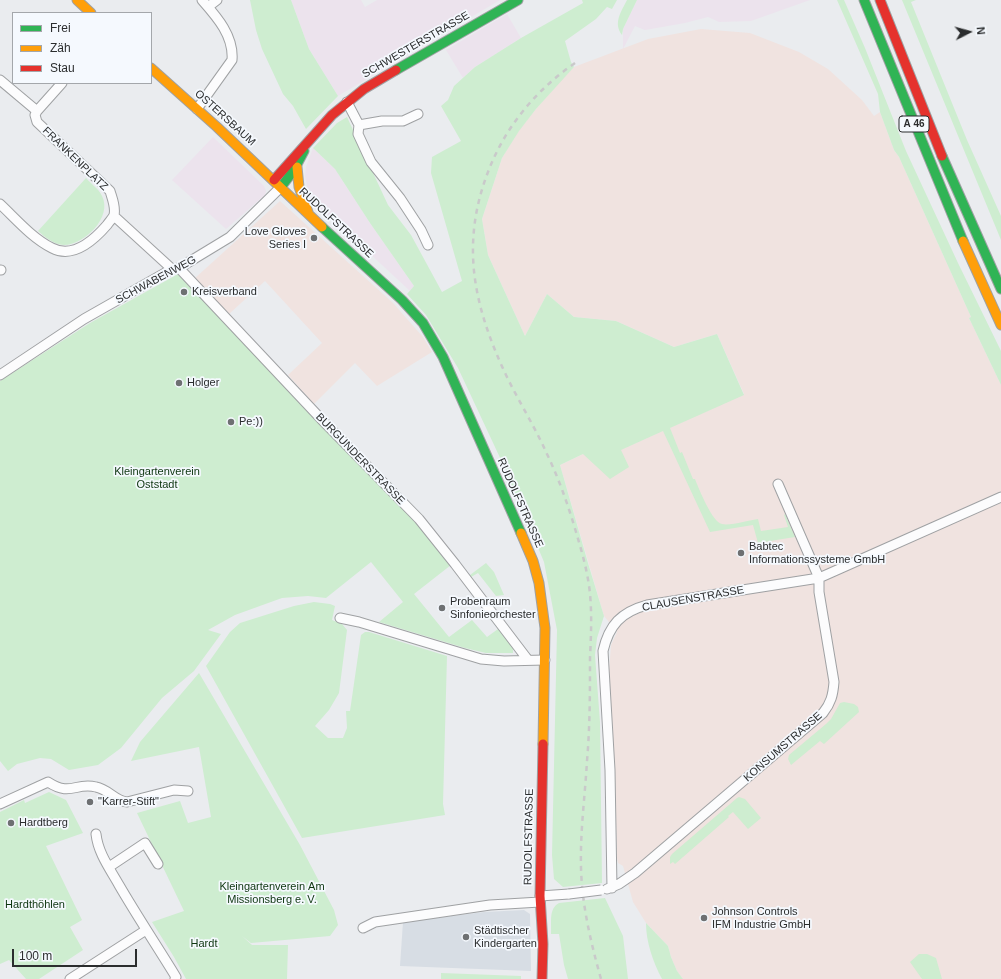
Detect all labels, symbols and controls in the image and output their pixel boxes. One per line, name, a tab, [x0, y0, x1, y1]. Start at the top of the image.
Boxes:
street label: SCHWESTERSTRASSE	[360, 9, 472, 81]
legend	[12, 12, 152, 84]
north arrow	[949, 12, 989, 52]
text: Frei	[50, 21, 71, 35]
text: N	[975, 26, 987, 35]
text: Zäh	[50, 41, 71, 55]
text: Stau	[50, 61, 75, 75]
street label: OSTERSBAUM	[192, 87, 258, 149]
road number: A 46	[899, 116, 929, 132]
street label: FRANKENPLATZ	[39, 124, 111, 194]
street label: RUDOLFSTRASSE	[296, 185, 376, 261]
place label: Love Gloves Series I	[245, 225, 306, 251]
marker: Love Gloves Series I	[309, 233, 319, 243]
street label: SCHWABENWEG	[113, 253, 199, 307]
place label: Kreisverband	[192, 285, 257, 299]
marker: Kreisverband	[179, 287, 189, 297]
place label: Holger	[187, 376, 219, 390]
marker: Holger	[174, 378, 184, 388]
street label: BURGUNDERSTRASSE	[313, 410, 407, 508]
place label: Pe:))	[239, 415, 263, 429]
marker: Pe:))	[226, 417, 236, 427]
street label: RUDOLFSTRASSE	[494, 456, 546, 550]
park label: Kleingartenverein Oststadt	[114, 465, 200, 491]
place label: Babtec Informationssysteme GmbH	[749, 540, 885, 566]
marker: Babtec Informationssysteme GmbH	[736, 548, 746, 558]
street label: CLAUSENSTRASSE	[641, 584, 745, 614]
place label: Probenraum Sinfonieorchester	[450, 595, 536, 621]
marker: Probenraum Sinfonieorchester	[437, 603, 447, 613]
street label: KONSUMSTRASSE	[741, 709, 825, 785]
street label: RUDOLFSTRASSE	[522, 789, 536, 885]
place label: "Karrer-Stift"	[98, 795, 159, 809]
marker: "Karrer-Stift"	[85, 797, 95, 807]
place label: Hardtberg	[19, 816, 68, 830]
marker: Hardtberg	[6, 818, 16, 828]
park label: Kleingartenverein Am Missionsberg e. V.	[219, 880, 325, 906]
park label: Hardthöhlen	[5, 898, 65, 912]
place label: Johnson Controls IFM Industrie GmbH	[712, 905, 811, 931]
marker: Johnson Controls IFM Industrie GmbH	[699, 913, 709, 923]
place label: Städtischer Kindergarten	[474, 924, 537, 950]
marker: Städtischer Kindergarten	[461, 932, 471, 942]
park label: Hardt	[191, 937, 217, 951]
scale bar	[14, 941, 139, 967]
text: 100 m	[19, 949, 52, 963]

